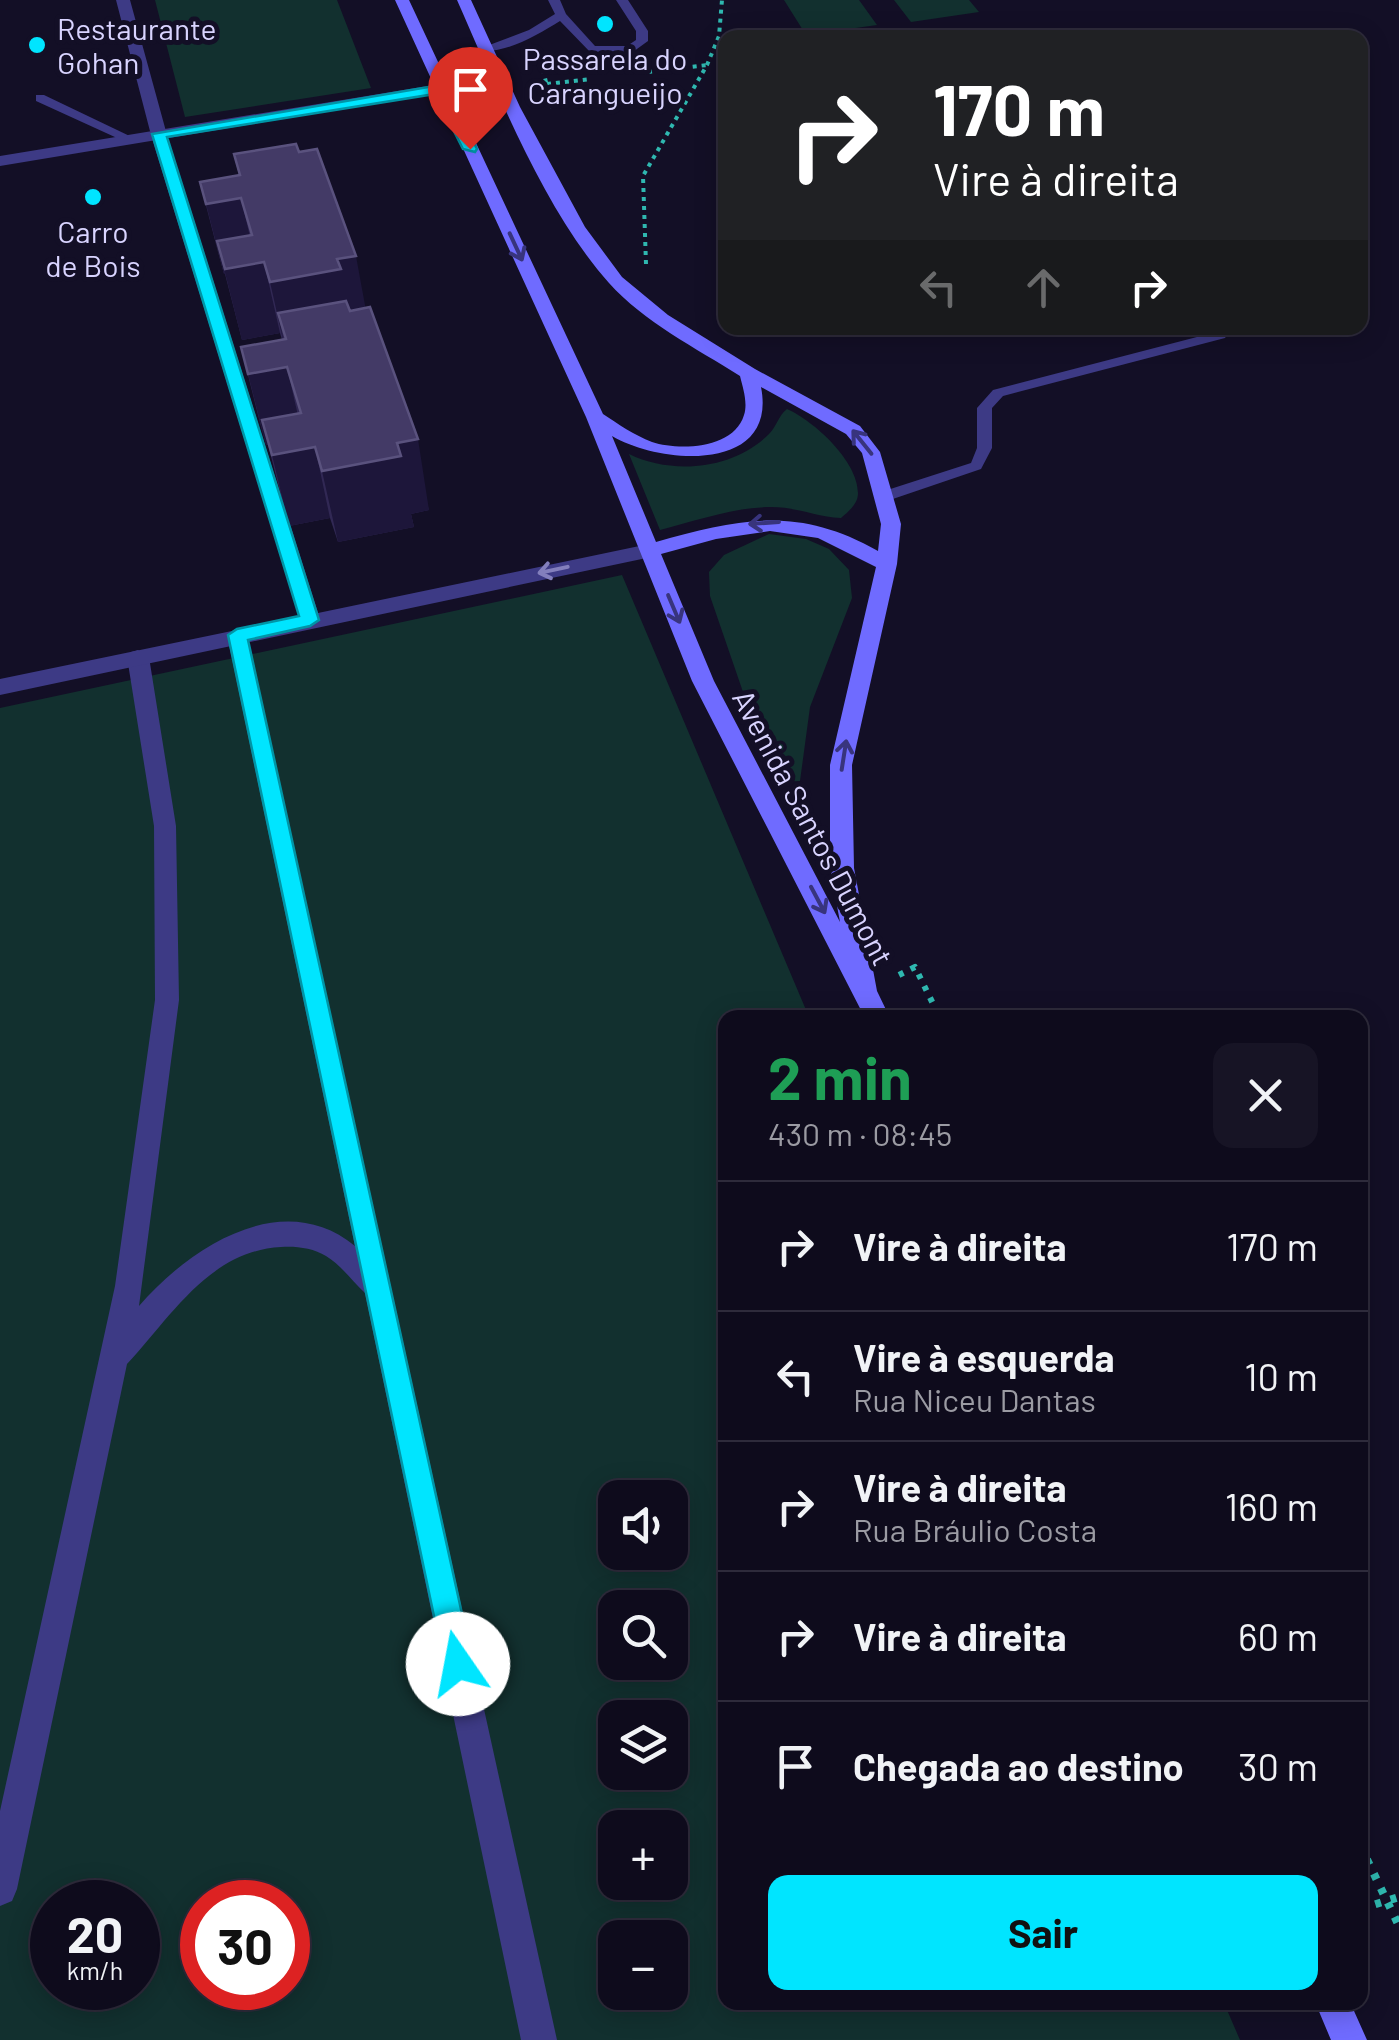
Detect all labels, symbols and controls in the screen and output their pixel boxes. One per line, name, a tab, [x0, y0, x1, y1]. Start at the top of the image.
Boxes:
place label: Restaurante Gohan	[57, 10, 217, 80]
marker: Passarela do Carangueijo	[594, 13, 616, 35]
marker: Restaurante Gohan	[26, 34, 48, 56]
place label: Passarela do Carangueijo	[523, 40, 687, 110]
pin	[428, 47, 513, 150]
icon: arrive	[443, 62, 498, 117]
text: 170 m	[933, 66, 1105, 150]
icon: right	[768, 70, 898, 200]
text: Vire à direita	[933, 151, 1179, 205]
marker: Carro de Bois	[82, 186, 104, 208]
place label: Carro de Bois	[45, 213, 141, 283]
one-way arrow	[507, 231, 526, 261]
icon: left	[911, 260, 966, 315]
icon: ahead	[1016, 260, 1071, 315]
icon: right	[1121, 260, 1176, 315]
one-way arrow	[851, 430, 873, 456]
one-way arrow	[749, 514, 781, 533]
one-way arrow	[538, 562, 570, 581]
one-way arrow	[666, 593, 684, 624]
street label: Avenida Santos Dumont	[726, 683, 902, 971]
one-way arrow	[835, 740, 854, 772]
one-way arrow	[809, 885, 828, 915]
text: 2 min	[768, 1040, 912, 1112]
button: close	[1213, 1043, 1318, 1148]
text: 430 m · 08:45	[768, 1114, 952, 1152]
icon: right	[768, 1219, 823, 1274]
text: Vire à direita	[853, 1223, 1067, 1269]
text: 170 m	[1226, 1223, 1318, 1269]
text: Vire à esquerda	[853, 1334, 1115, 1380]
icon: left	[768, 1349, 823, 1404]
text: 10 m	[1244, 1353, 1318, 1399]
text: Rua Niceu Dantas	[853, 1380, 1096, 1418]
text: Vire à direita	[853, 1464, 1067, 1510]
icon: right	[768, 1479, 823, 1534]
map controls	[598, 1480, 688, 2010]
button: sound	[598, 1480, 688, 1570]
text: 160 m	[1225, 1483, 1318, 1529]
text: Rua Bráulio Costa	[853, 1510, 1097, 1548]
button: search	[598, 1590, 688, 1680]
icon: right	[768, 1609, 823, 1664]
position arrow	[406, 1612, 510, 1716]
text: Vire à direita	[853, 1613, 1067, 1659]
text: 60 m	[1238, 1613, 1318, 1659]
button: layers	[598, 1700, 688, 1790]
icon: arrive	[768, 1739, 823, 1794]
text: Chegada ao destino	[853, 1743, 1184, 1789]
text: 30 m	[1238, 1743, 1318, 1789]
button: +	[598, 1810, 688, 1900]
button: Sair	[768, 1875, 1318, 1990]
speed limit sign: 30	[180, 1880, 310, 2010]
text: 20	[67, 1903, 123, 1963]
button: −	[598, 1920, 688, 2010]
text: km/h	[67, 1955, 123, 1985]

